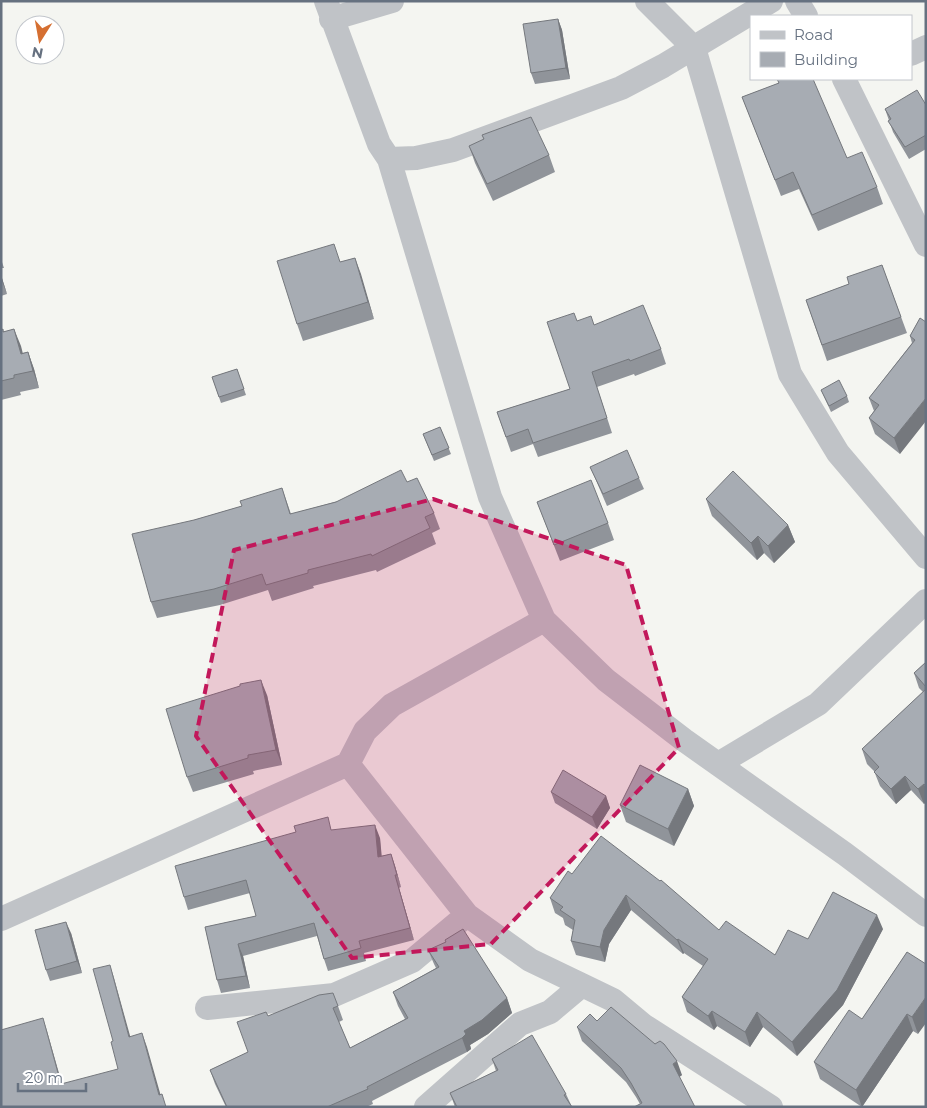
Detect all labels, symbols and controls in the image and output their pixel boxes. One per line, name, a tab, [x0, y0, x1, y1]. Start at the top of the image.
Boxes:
north arrow	[15, 15, 65, 65]
legend	[750, 15, 912, 80]
text: Road	[794, 25, 833, 44]
text: N	[30, 43, 45, 63]
text: Building	[794, 50, 858, 69]
scale bar	[18, 1060, 85, 1092]
text: 20 m	[25, 1068, 63, 1087]

